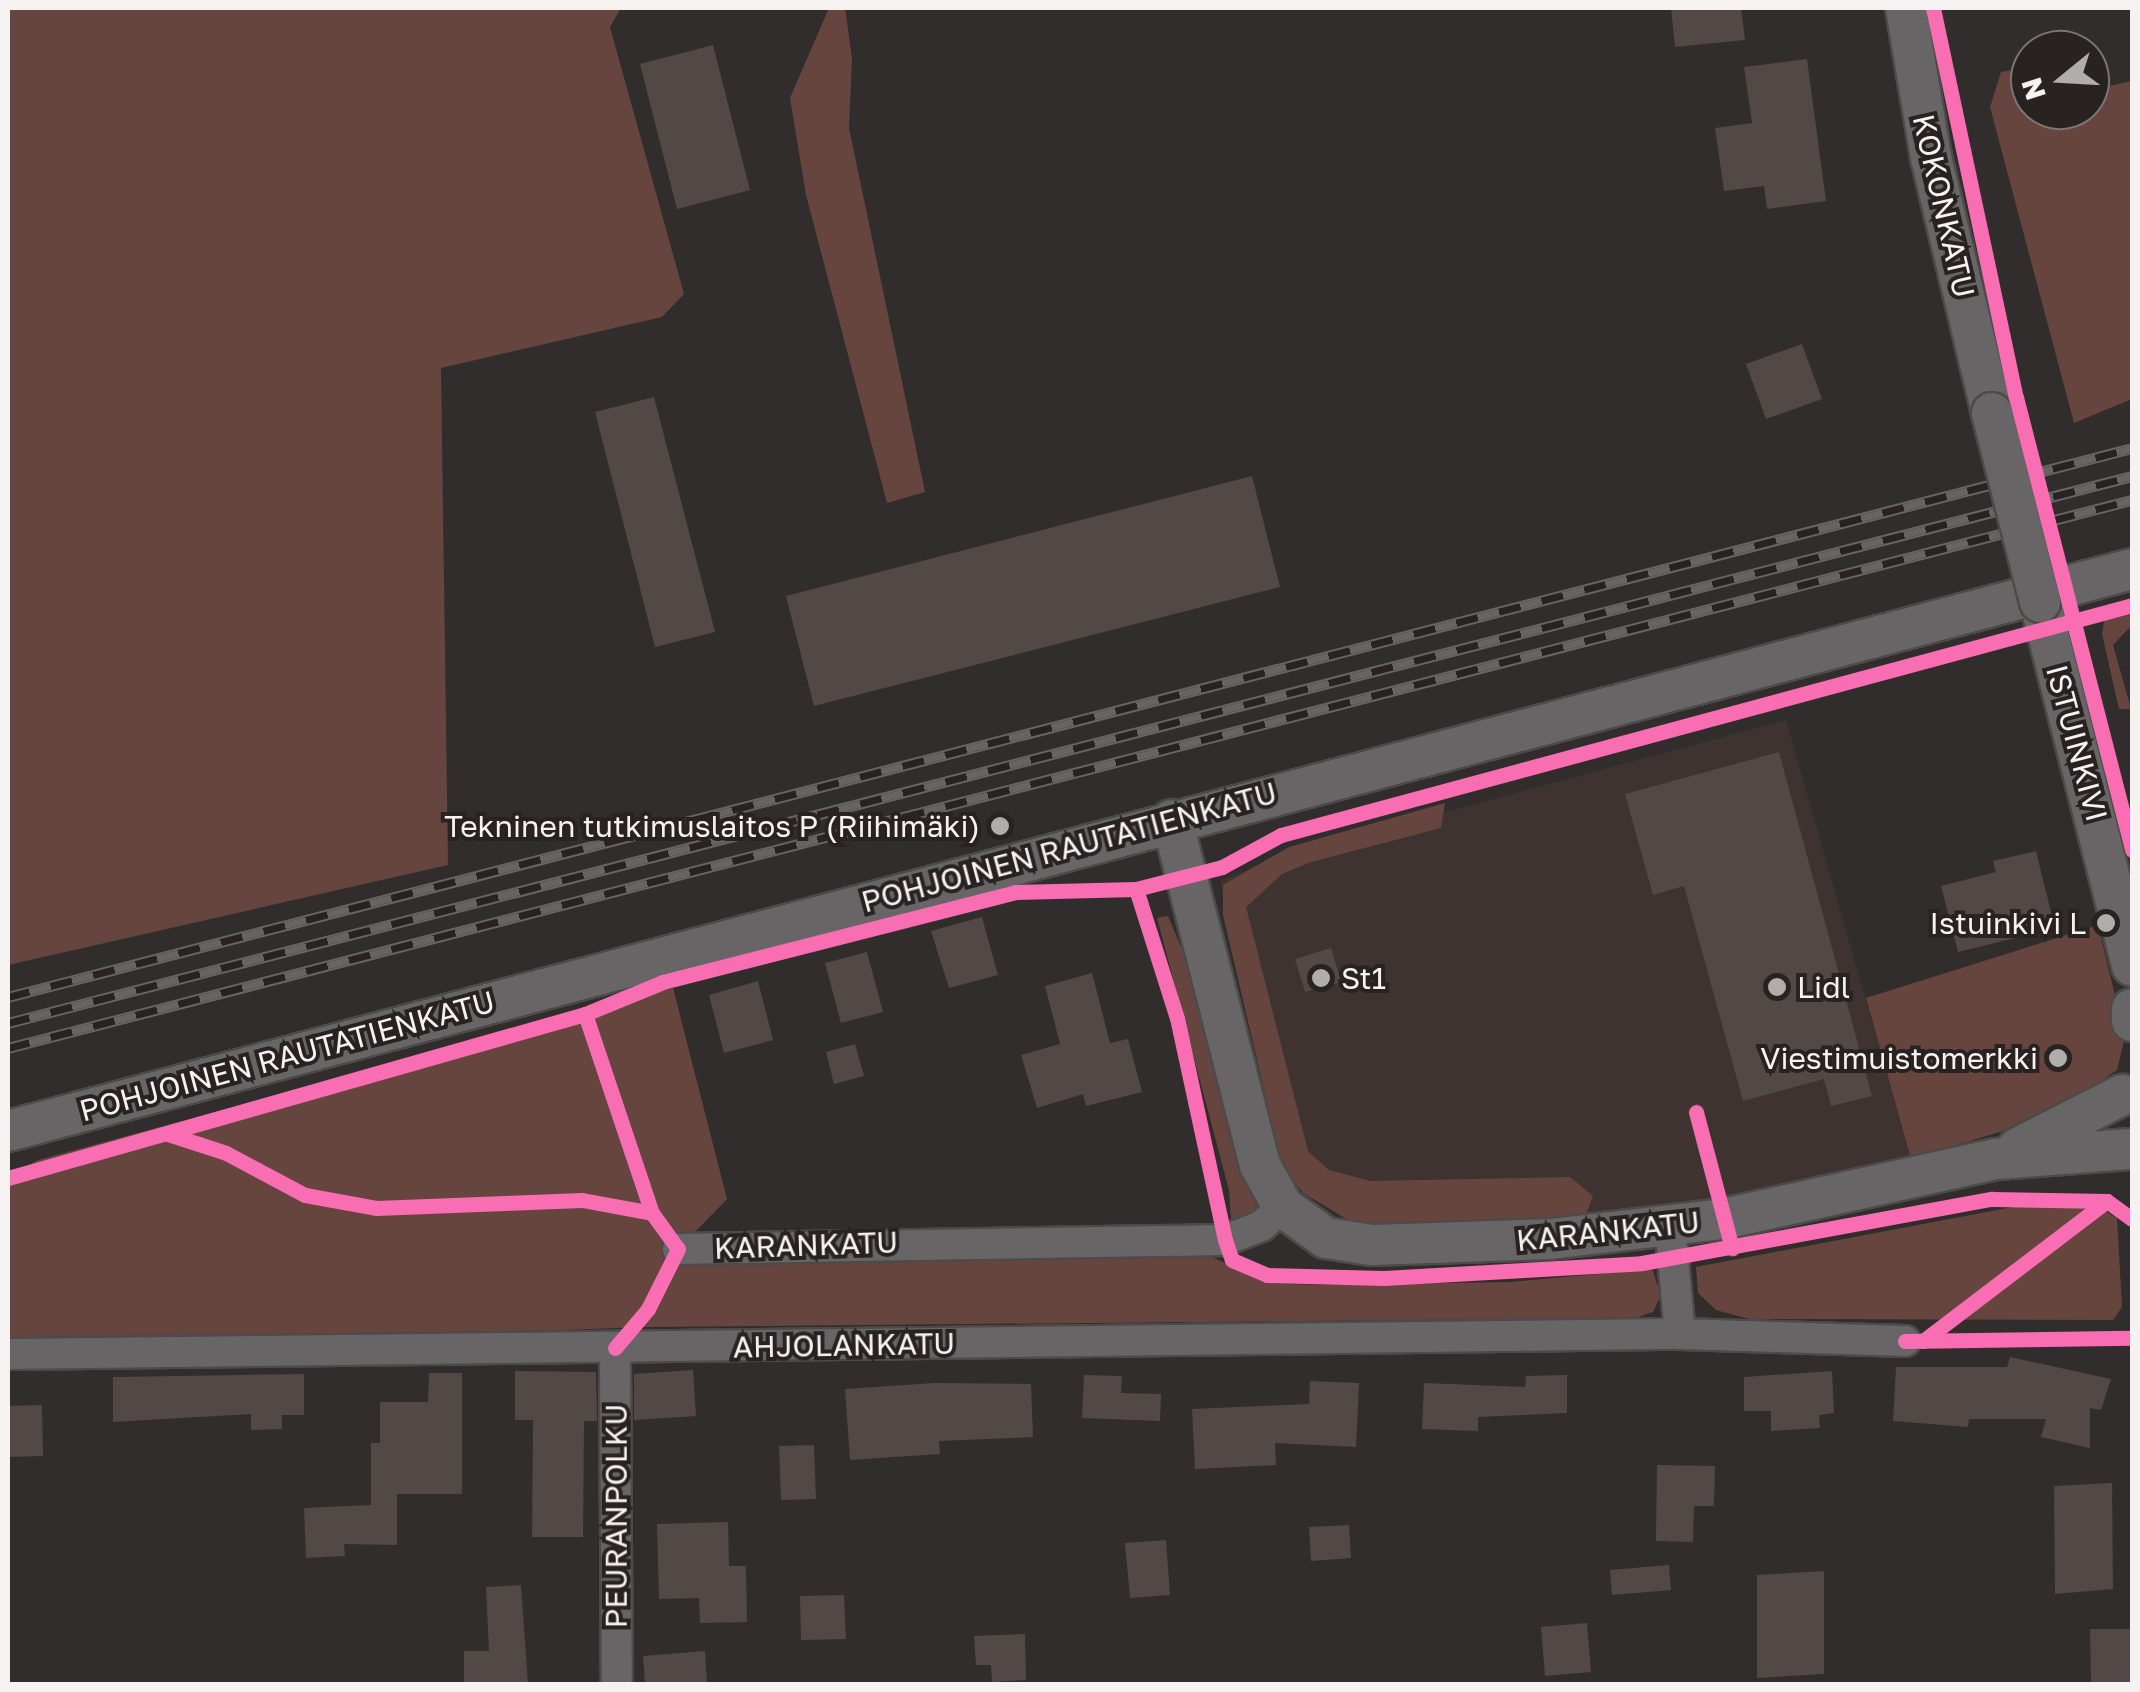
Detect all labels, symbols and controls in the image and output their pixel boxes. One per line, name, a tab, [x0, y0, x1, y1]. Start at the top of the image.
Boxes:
north arrow	[2010, 30, 2110, 130]
text: N	[2014, 74, 2052, 104]
street label: KOKONKATU	[1905, 111, 1983, 301]
street label: ISTUINKIVI	[2039, 661, 2115, 825]
street label: POHJOINEN RAUTATIENKATU	[857, 774, 1281, 920]
place label: Tekninen tutkimuslaitos P (Riihimäki)	[444, 808, 980, 844]
marker: Tekninen tutkimuslaitos P (Riihimäki)	[989, 815, 1011, 837]
place label: Istuinkivi L	[1930, 905, 2086, 941]
marker: Istuinkivi L	[2095, 912, 2117, 934]
place label: St1	[1341, 960, 1386, 996]
marker: St1	[1310, 967, 1332, 989]
place label: Lidl	[1797, 969, 1850, 1005]
marker: Lidl	[1766, 976, 1788, 998]
street label: POHJOINEN RAUTATIENKATU	[75, 983, 499, 1129]
place label: Viestimuistomerkki	[1760, 1040, 2038, 1076]
marker: Viestimuistomerkki	[2047, 1047, 2069, 1069]
street label: KARANKATU	[1515, 1203, 1701, 1259]
street label: KARANKATU	[713, 1224, 899, 1266]
street label: AHJOLANKATU	[733, 1325, 955, 1365]
street label: PEURANPOLKU	[598, 1404, 634, 1628]

